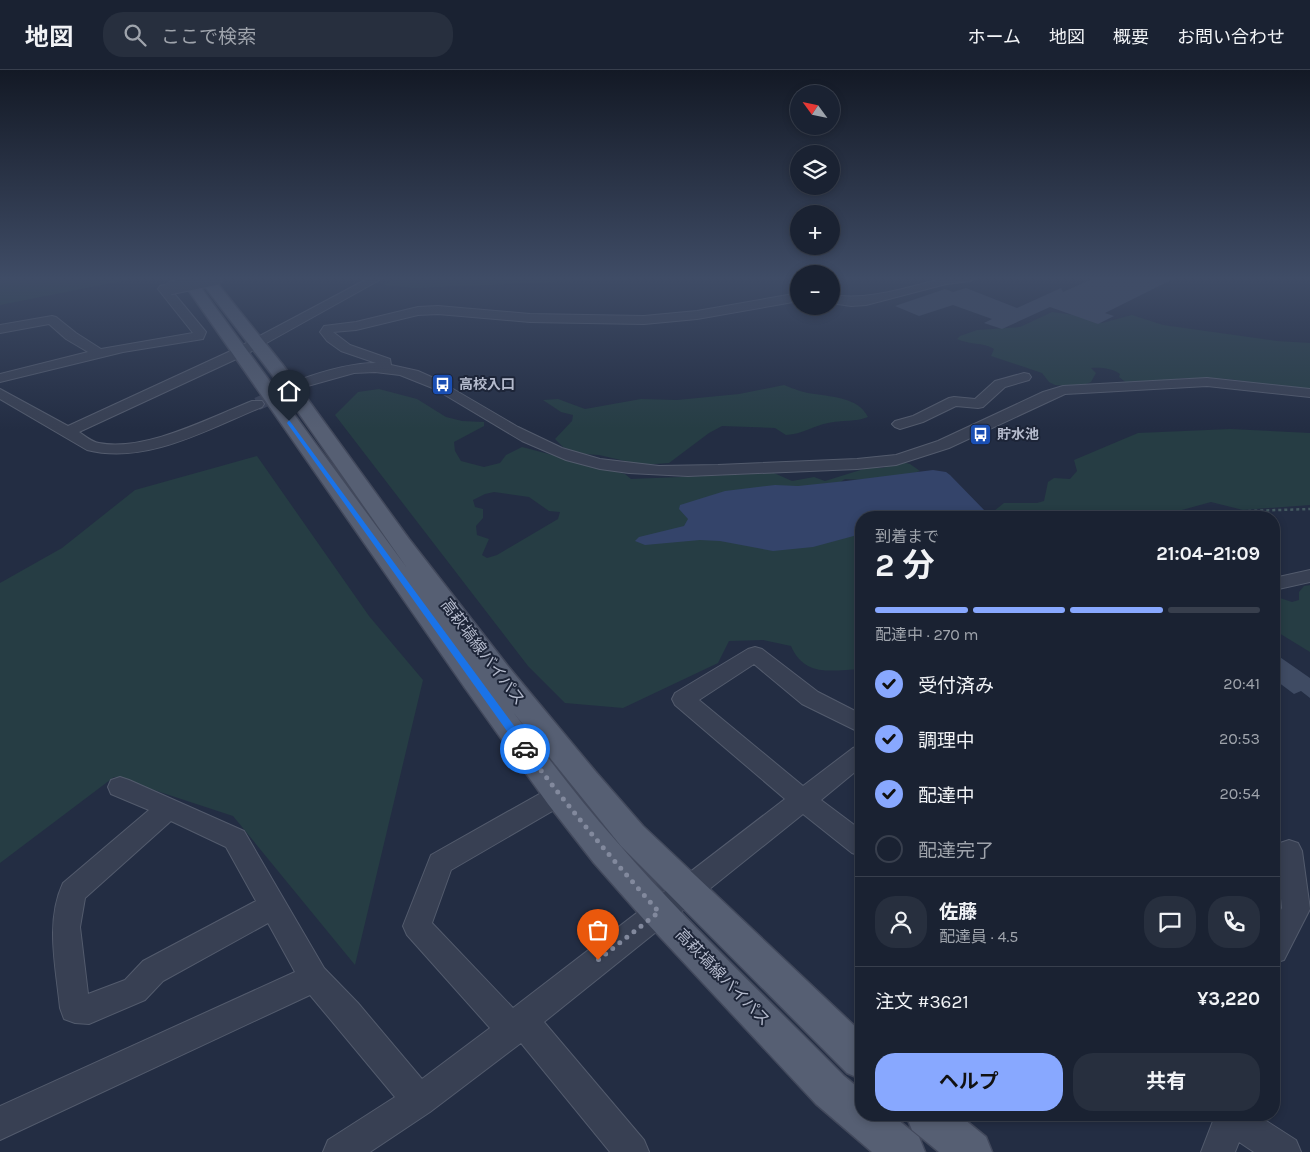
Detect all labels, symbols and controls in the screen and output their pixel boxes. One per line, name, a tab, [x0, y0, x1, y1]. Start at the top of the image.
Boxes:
search box	[103, 12, 453, 57]
icon: search	[121, 21, 149, 49]
text: 地図	[25, 23, 73, 51]
text: ここで検索	[161, 26, 256, 48]
text: ホーム	[968, 26, 1021, 48]
text: 地図	[1049, 26, 1085, 48]
text: 概要	[1113, 26, 1149, 48]
text: お問い合わせ	[1177, 26, 1285, 48]
north arrow	[790, 85, 840, 135]
map controls	[790, 85, 840, 315]
button: layers	[790, 145, 840, 195]
button: +	[790, 205, 840, 255]
button: −	[790, 265, 840, 315]
pin	[268, 370, 310, 421]
bus stop icon: 高校入口	[431, 372, 455, 396]
place label: 高校入口	[459, 376, 515, 393]
icon: home	[275, 377, 303, 405]
bus stop icon: 貯水池	[969, 422, 993, 446]
place label: 貯水池	[997, 426, 1039, 443]
text: 到着まで	[875, 527, 939, 546]
text: 21:04–21:09	[1156, 543, 1260, 565]
text: 2 分	[875, 547, 934, 584]
street label: 高萩塙線バイパス	[437, 595, 529, 709]
text: 配達中 · 270 m	[875, 625, 979, 644]
icon: check	[875, 670, 903, 698]
text: 20:41	[1223, 674, 1260, 693]
text: 受付済み	[918, 675, 994, 697]
courier	[500, 724, 550, 774]
icon: check	[875, 725, 903, 753]
text: 20:53	[1219, 729, 1260, 748]
text: 調理中	[918, 730, 975, 752]
icon: car	[511, 735, 539, 763]
icon: check	[875, 780, 903, 808]
text: 20:54	[1220, 784, 1260, 803]
text: 配達中	[918, 785, 975, 807]
text: 配達完了	[918, 840, 994, 862]
button: person	[875, 896, 927, 948]
button: chat	[1144, 896, 1196, 948]
button: phone	[1208, 896, 1260, 948]
text: 佐藤	[939, 901, 977, 923]
pin	[577, 909, 619, 960]
icon: bag	[584, 916, 612, 944]
street label: 高萩塙線バイパス	[672, 924, 774, 1030]
text: 配達員 · 4.5	[939, 927, 1018, 946]
text: ¥3,220	[1197, 988, 1260, 1010]
text: 注文 #3621	[875, 991, 969, 1013]
button: ヘルプ	[875, 1053, 1063, 1111]
button: 共有	[1073, 1053, 1260, 1111]

